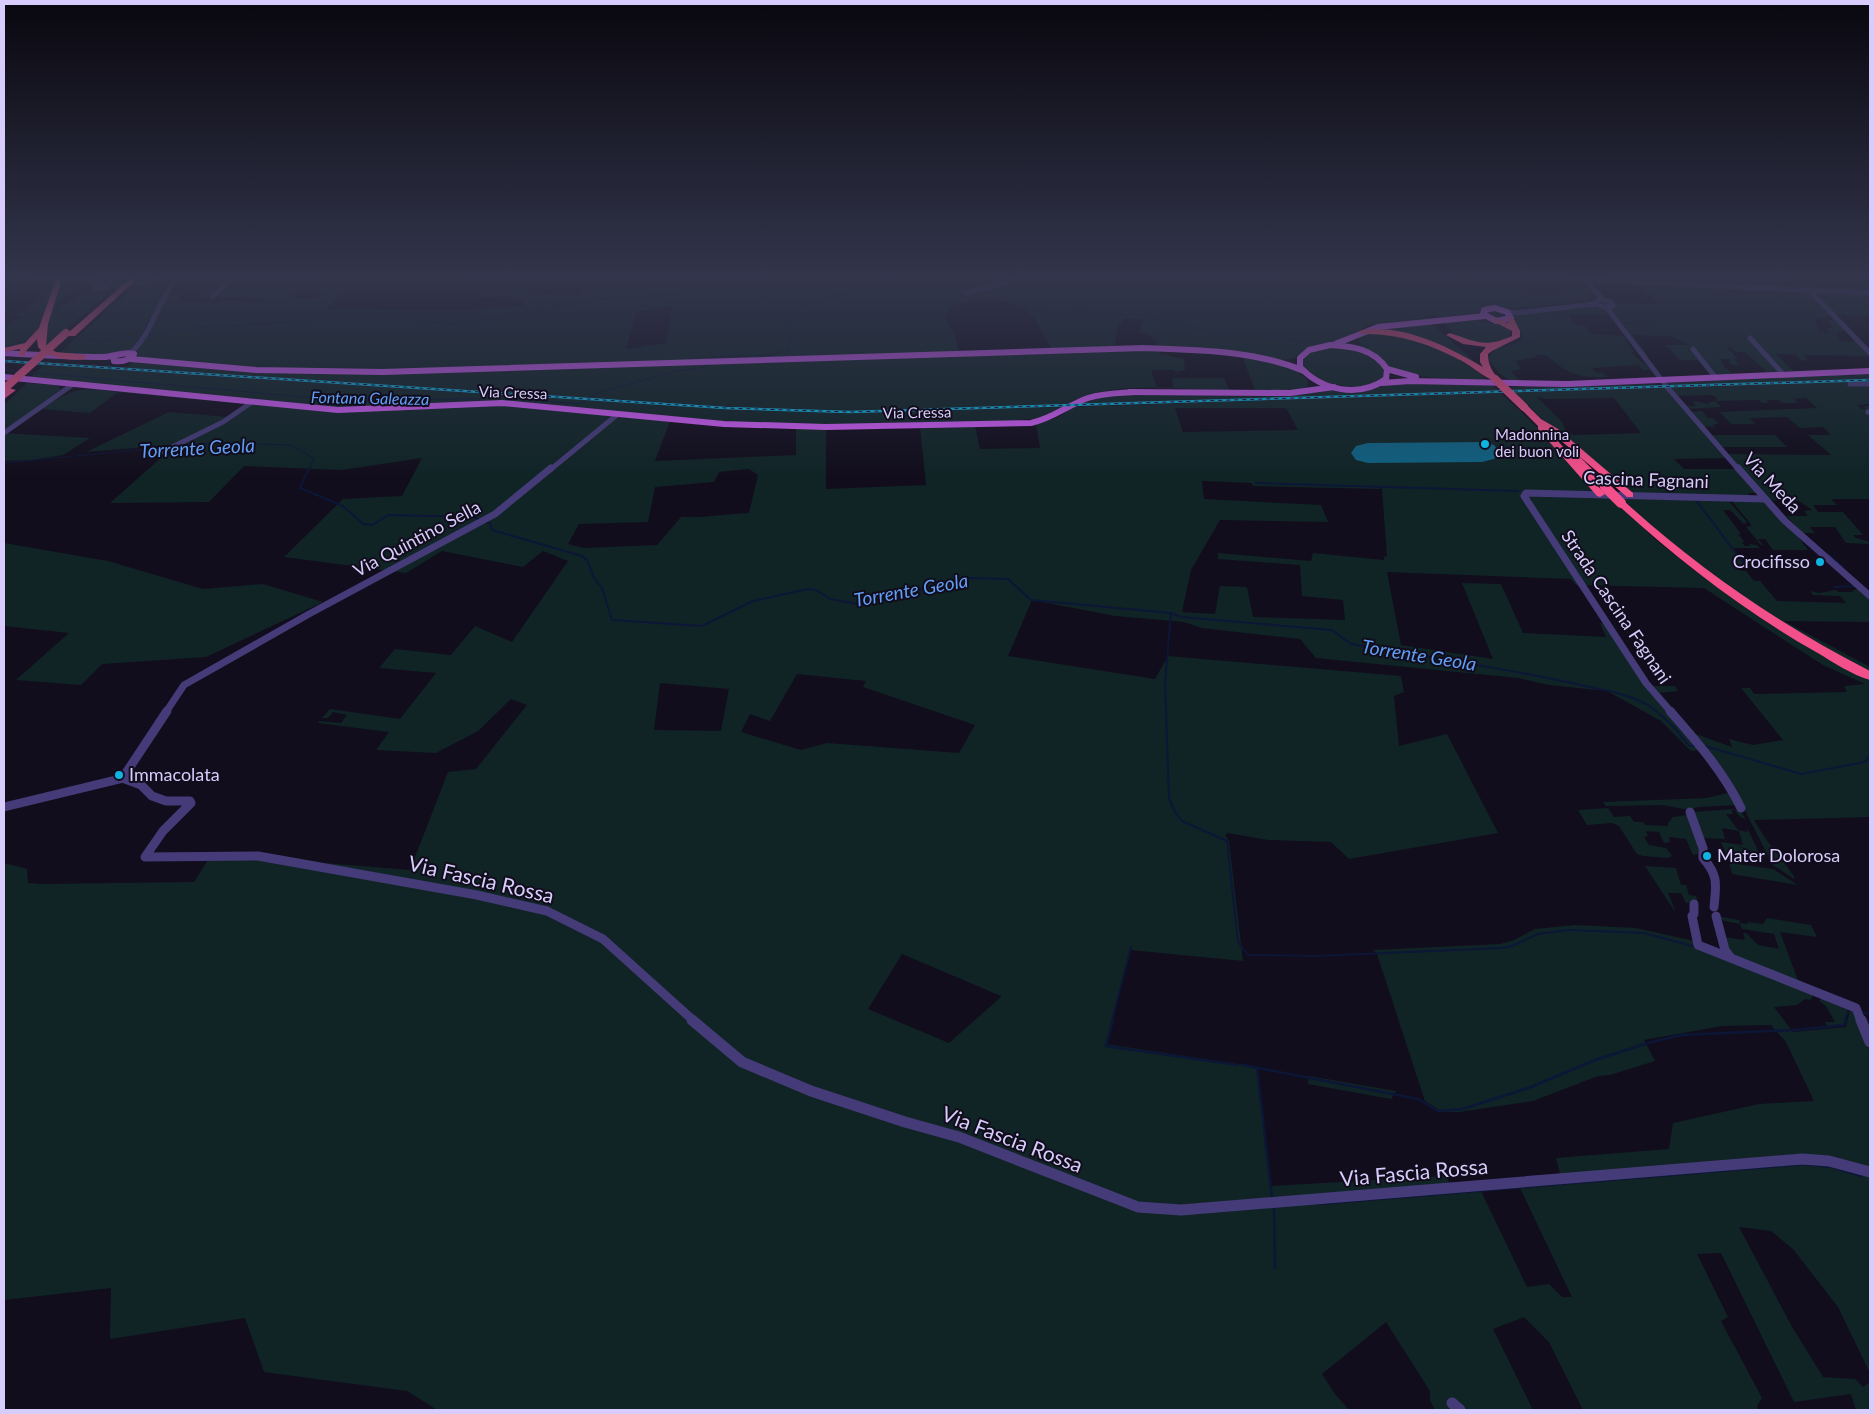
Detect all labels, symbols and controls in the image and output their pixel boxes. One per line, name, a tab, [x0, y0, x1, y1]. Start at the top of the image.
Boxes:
street label: Via Cressa	[478, 382, 548, 402]
water label: Fontana Galeazza	[311, 387, 429, 408]
street label: Via Cressa	[883, 402, 951, 422]
place label: Madonnina dei buon voli	[1495, 425, 1579, 460]
water label: Torrente Geola	[139, 433, 255, 462]
marker: Madonnina dei buon voli	[1479, 438, 1491, 450]
street label: Via Meda	[1739, 447, 1806, 517]
street label: Cascina Fagnani	[1583, 466, 1709, 492]
street label: Via Quintino Sella	[349, 495, 484, 581]
street label: Strada Cascina Fagnani	[1557, 525, 1676, 687]
place label: Crocifisso	[1733, 550, 1810, 572]
marker: Crocifisso	[1814, 556, 1826, 568]
water label: Torrente Geola	[852, 568, 970, 611]
water label: Torrente Geola	[1360, 634, 1478, 675]
place label: Immacolata	[129, 763, 220, 785]
marker: Immacolata	[113, 769, 125, 781]
place label: Mater Dolorosa	[1717, 844, 1840, 866]
street label: Via Fascia Rossa	[406, 850, 557, 907]
marker: Mater Dolorosa	[1701, 850, 1713, 862]
street label: Via Fascia Rossa	[939, 1100, 1087, 1177]
street label: Via Fascia Rossa	[1339, 1153, 1489, 1190]

